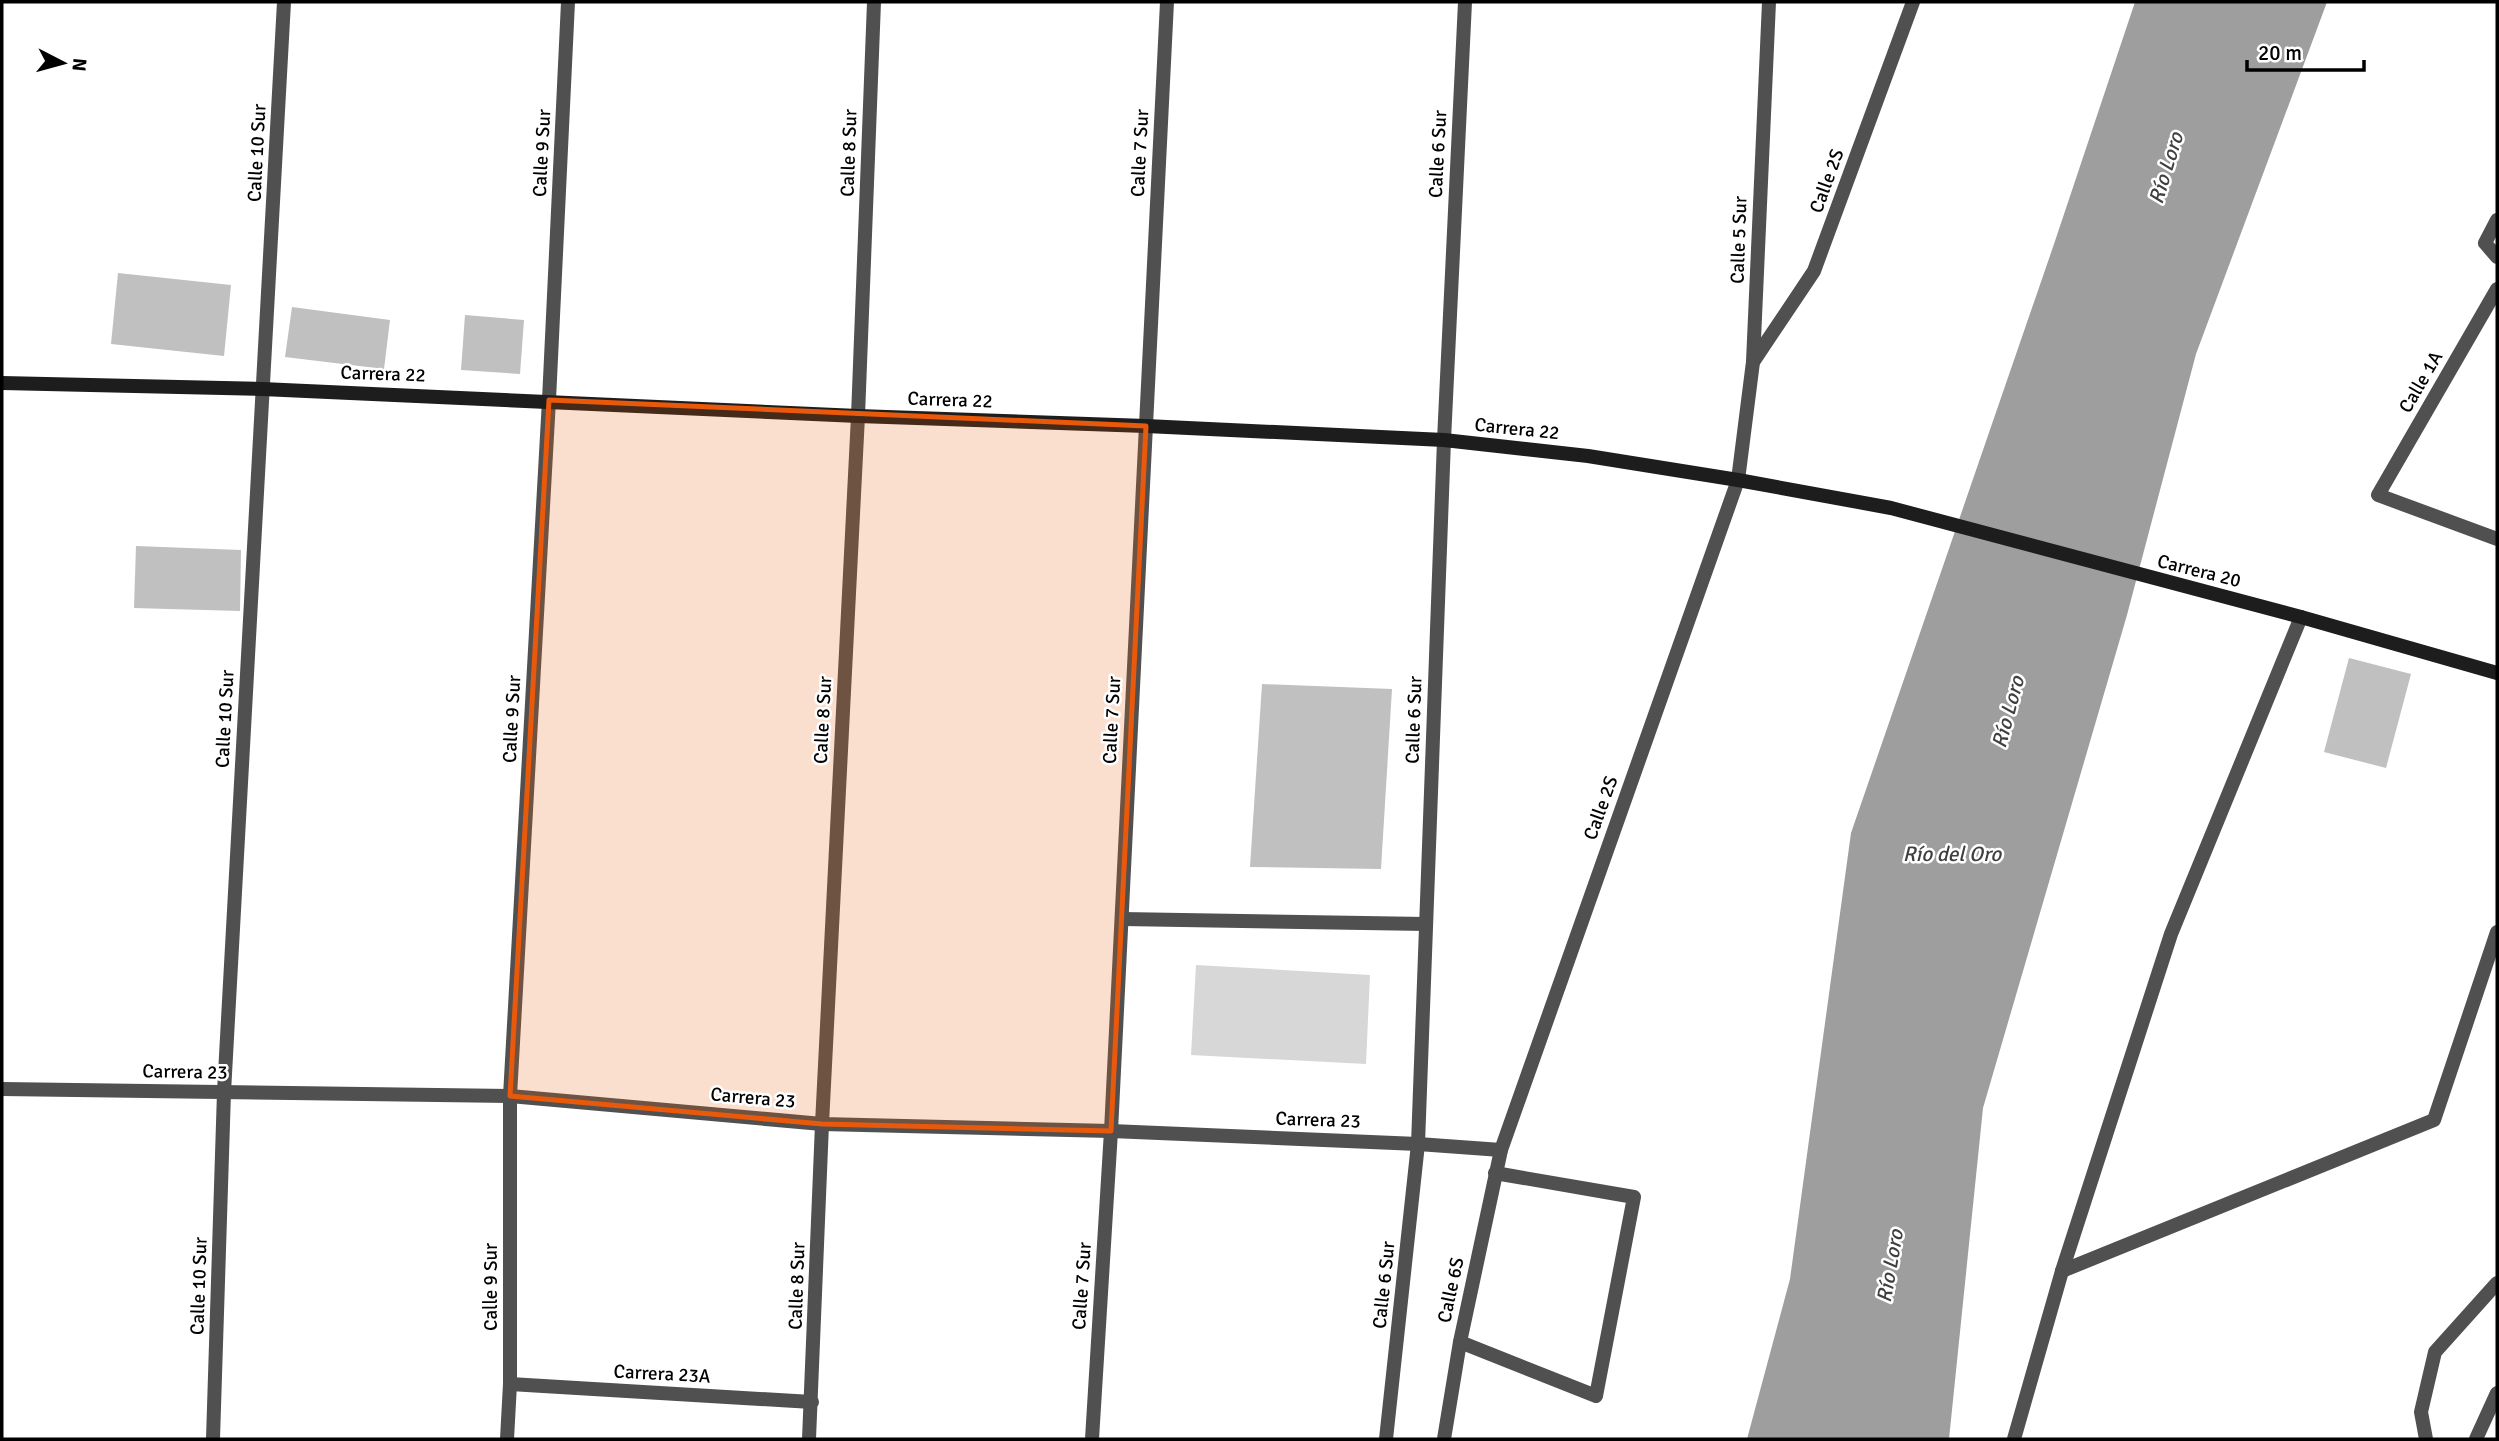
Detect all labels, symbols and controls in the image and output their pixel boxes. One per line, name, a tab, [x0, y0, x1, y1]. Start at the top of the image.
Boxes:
north arrow	[28, 28, 98, 98]
scale bar	[2247, 28, 2364, 72]
text: 20 m	[2258, 40, 2302, 66]
text: N	[66, 57, 92, 72]
street label: Calle 10 Sur	[242, 103, 272, 203]
street label: Calle 9 Sur	[528, 109, 556, 197]
street label: Calle 8 Sur	[835, 109, 863, 197]
street label: Calle 7 Sur	[1126, 109, 1154, 197]
street label: Calle 6 Sur	[1424, 110, 1452, 198]
water label: Río Loro	[2143, 128, 2189, 207]
street label: Calle 2S	[1804, 146, 1850, 216]
street label: Calle 5 Sur	[1725, 196, 1753, 284]
street label: Calle 1A	[2394, 347, 2448, 417]
street label: Carrera 22	[340, 361, 426, 387]
street label: Carrera 22	[907, 387, 993, 413]
street label: Carrera 22	[1473, 413, 1561, 445]
street label: Carrera 20	[2155, 549, 2243, 593]
street label: Calle 10 Sur	[210, 669, 240, 769]
water label: Río Loro	[1986, 672, 2030, 751]
street label: Calle 9 Sur	[498, 675, 526, 763]
street label: Calle 8 Sur	[809, 676, 837, 764]
street label: Calle 7 Sur	[1098, 676, 1126, 764]
street label: Calle 6 Sur	[1400, 676, 1428, 764]
street label: Calle 2S	[1578, 773, 1624, 843]
water label: Río del Oro	[1903, 841, 2002, 867]
street label: Carrera 23	[142, 1059, 228, 1085]
street label: Carrera 23	[709, 1082, 797, 1114]
street label: Carrera 23	[1275, 1107, 1361, 1133]
water label: Río Loro	[1871, 1227, 1909, 1304]
street label: Calle 10 Sur	[185, 1237, 213, 1335]
street label: Calle 6 Sur	[1367, 1240, 1401, 1330]
street label: Calle 7 Sur	[1067, 1241, 1097, 1331]
street label: Calle 8 Sur	[783, 1242, 811, 1330]
street label: Calle 9 Sur	[479, 1243, 503, 1331]
street label: Calle 6S	[1432, 1255, 1470, 1325]
street label: Carrera 23A	[613, 1359, 711, 1389]

